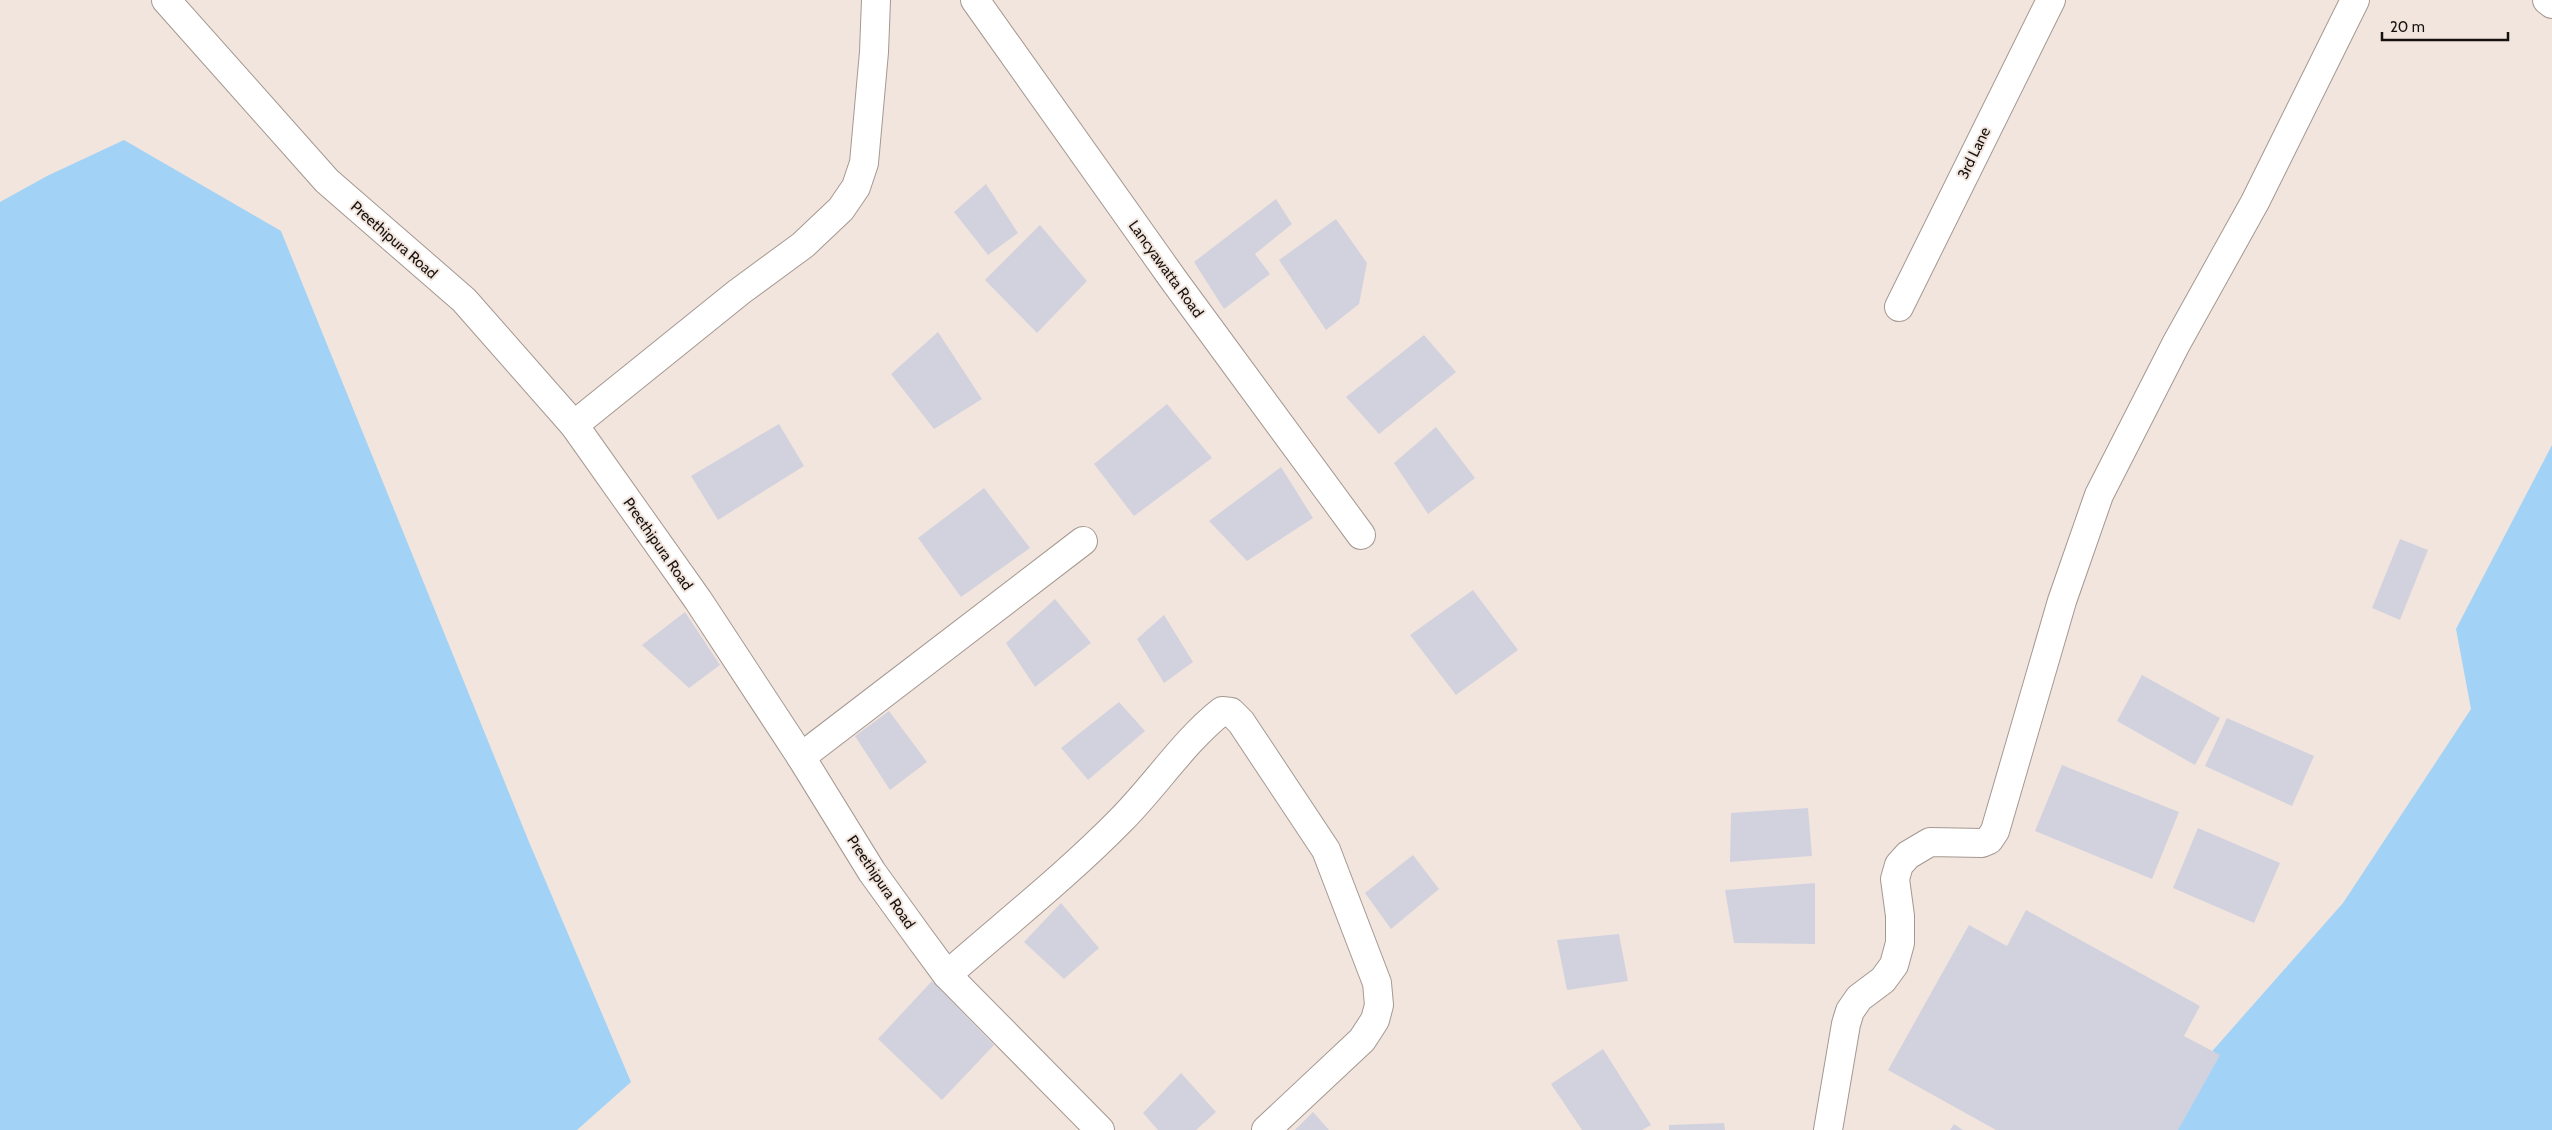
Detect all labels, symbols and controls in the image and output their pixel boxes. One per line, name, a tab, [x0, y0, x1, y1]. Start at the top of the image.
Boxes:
scale bar	[2382, 10, 2508, 42]
text: 20 m	[2390, 18, 2425, 36]
street label: 3rd Lane	[1954, 124, 1994, 182]
street label: Preethipura Road	[347, 198, 441, 282]
street label: Lancyawatta Road	[1125, 217, 1207, 321]
street label: Preethipura Road	[619, 494, 697, 594]
street label: Preethipura Road	[843, 832, 919, 932]

